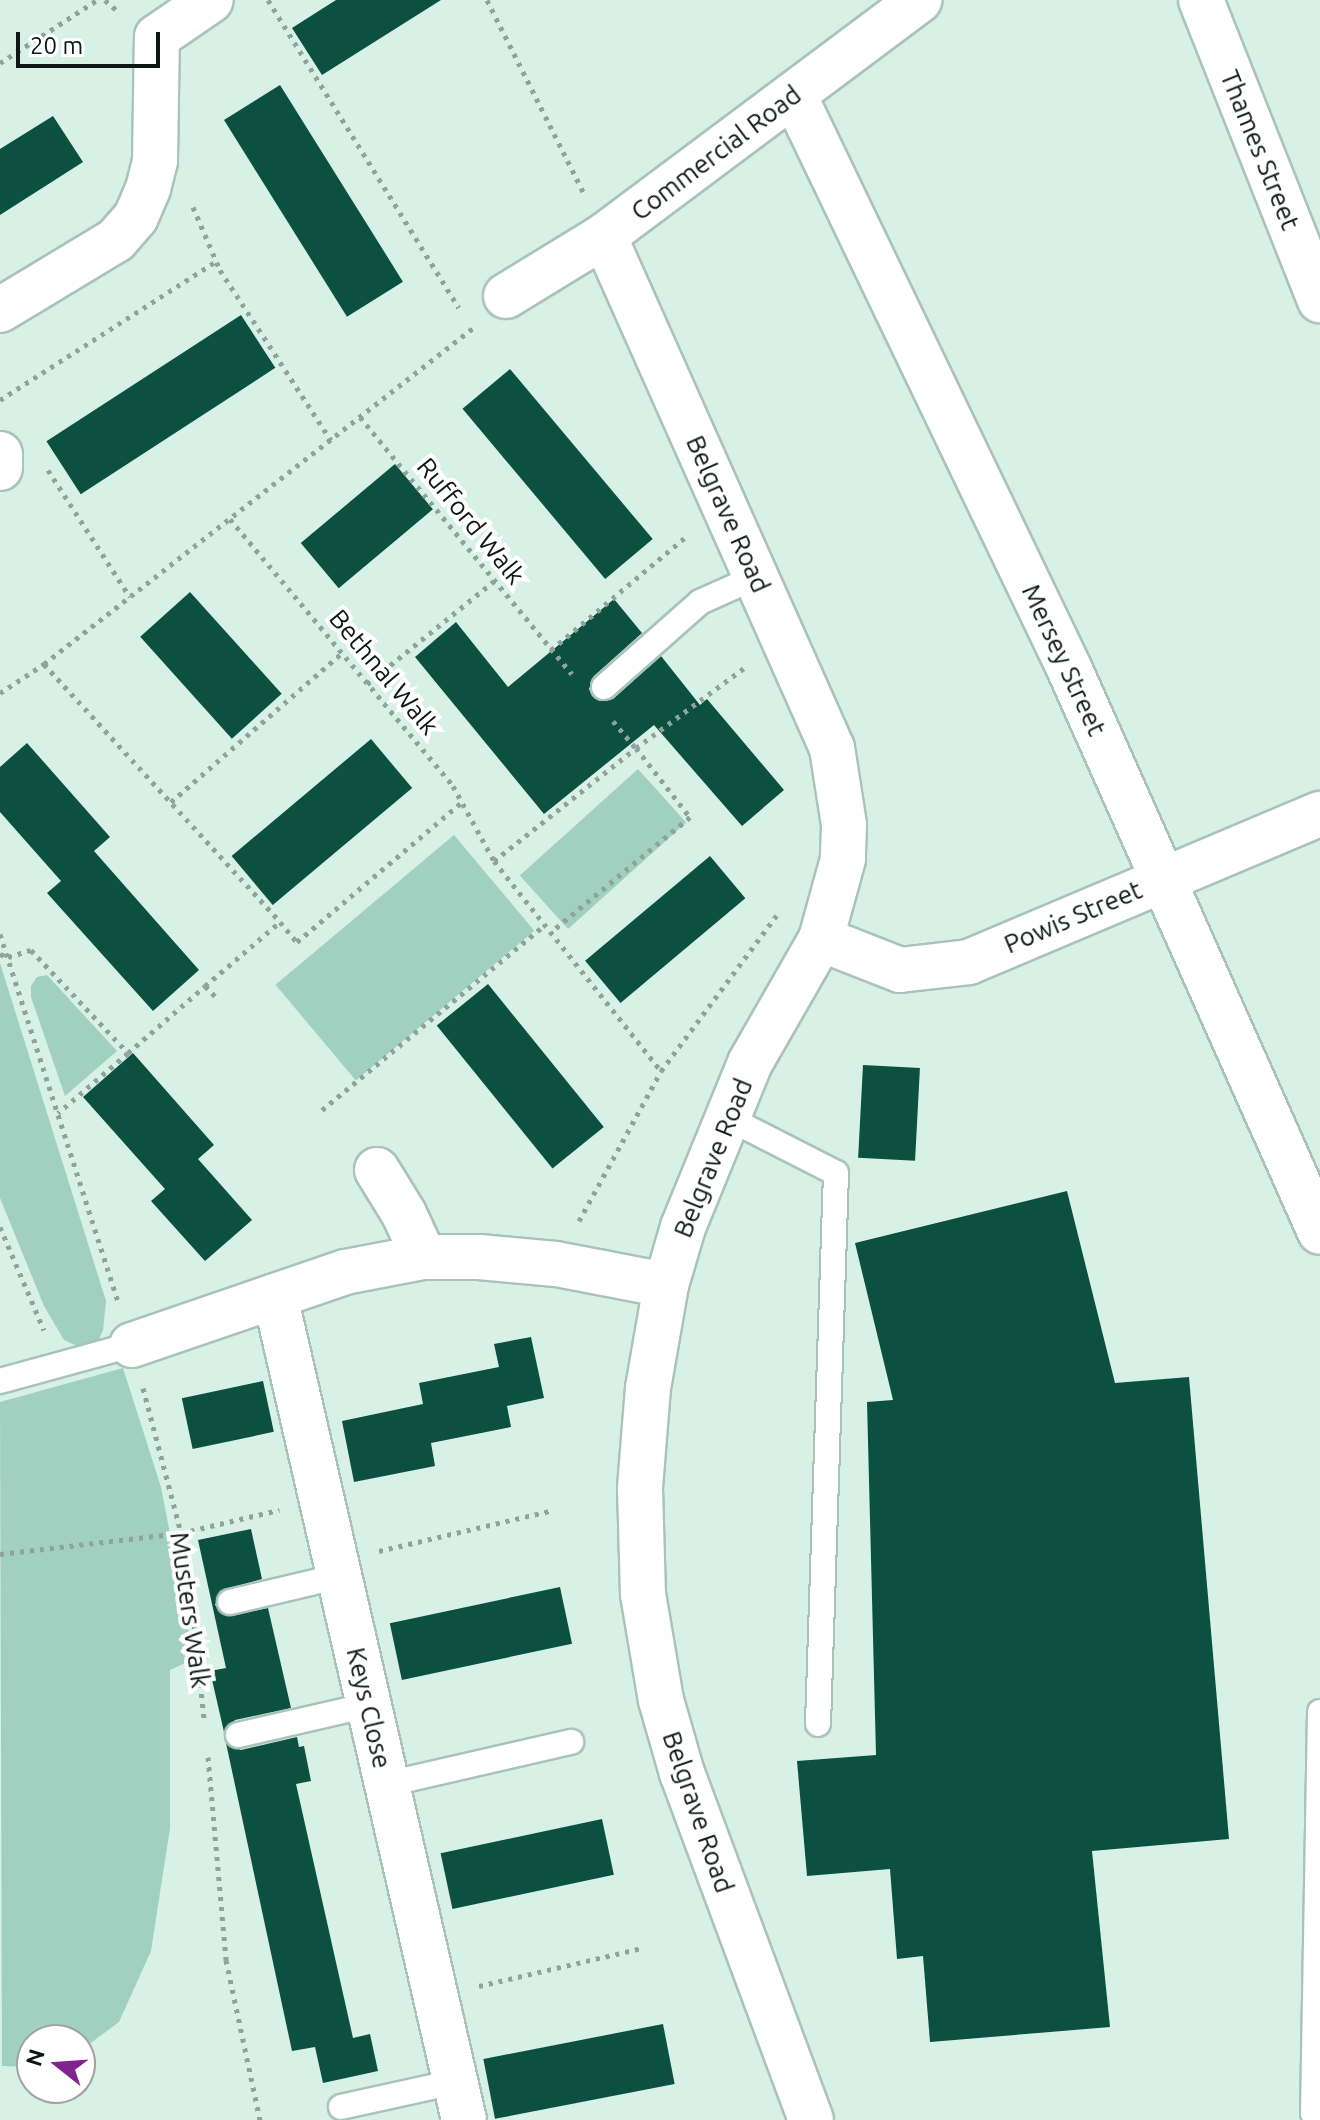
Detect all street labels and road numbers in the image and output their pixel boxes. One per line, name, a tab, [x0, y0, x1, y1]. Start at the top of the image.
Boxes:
street label: Thames Street	[1214, 66, 1306, 234]
street label: Commercial Road	[625, 79, 807, 227]
street label: Belgrave Road	[679, 431, 777, 597]
street label: Rufford Walk	[410, 451, 532, 591]
street label: Mersey Street	[1015, 579, 1113, 741]
street label: Bethnal Walk	[323, 603, 445, 741]
street label: Powis Street	[999, 874, 1147, 960]
street label: Belgrave Road	[667, 1074, 759, 1242]
street label: Musters Walk	[164, 1530, 216, 1690]
street label: Keys Close	[340, 1644, 398, 1772]
street label: Belgrave Road	[656, 1727, 740, 1897]

